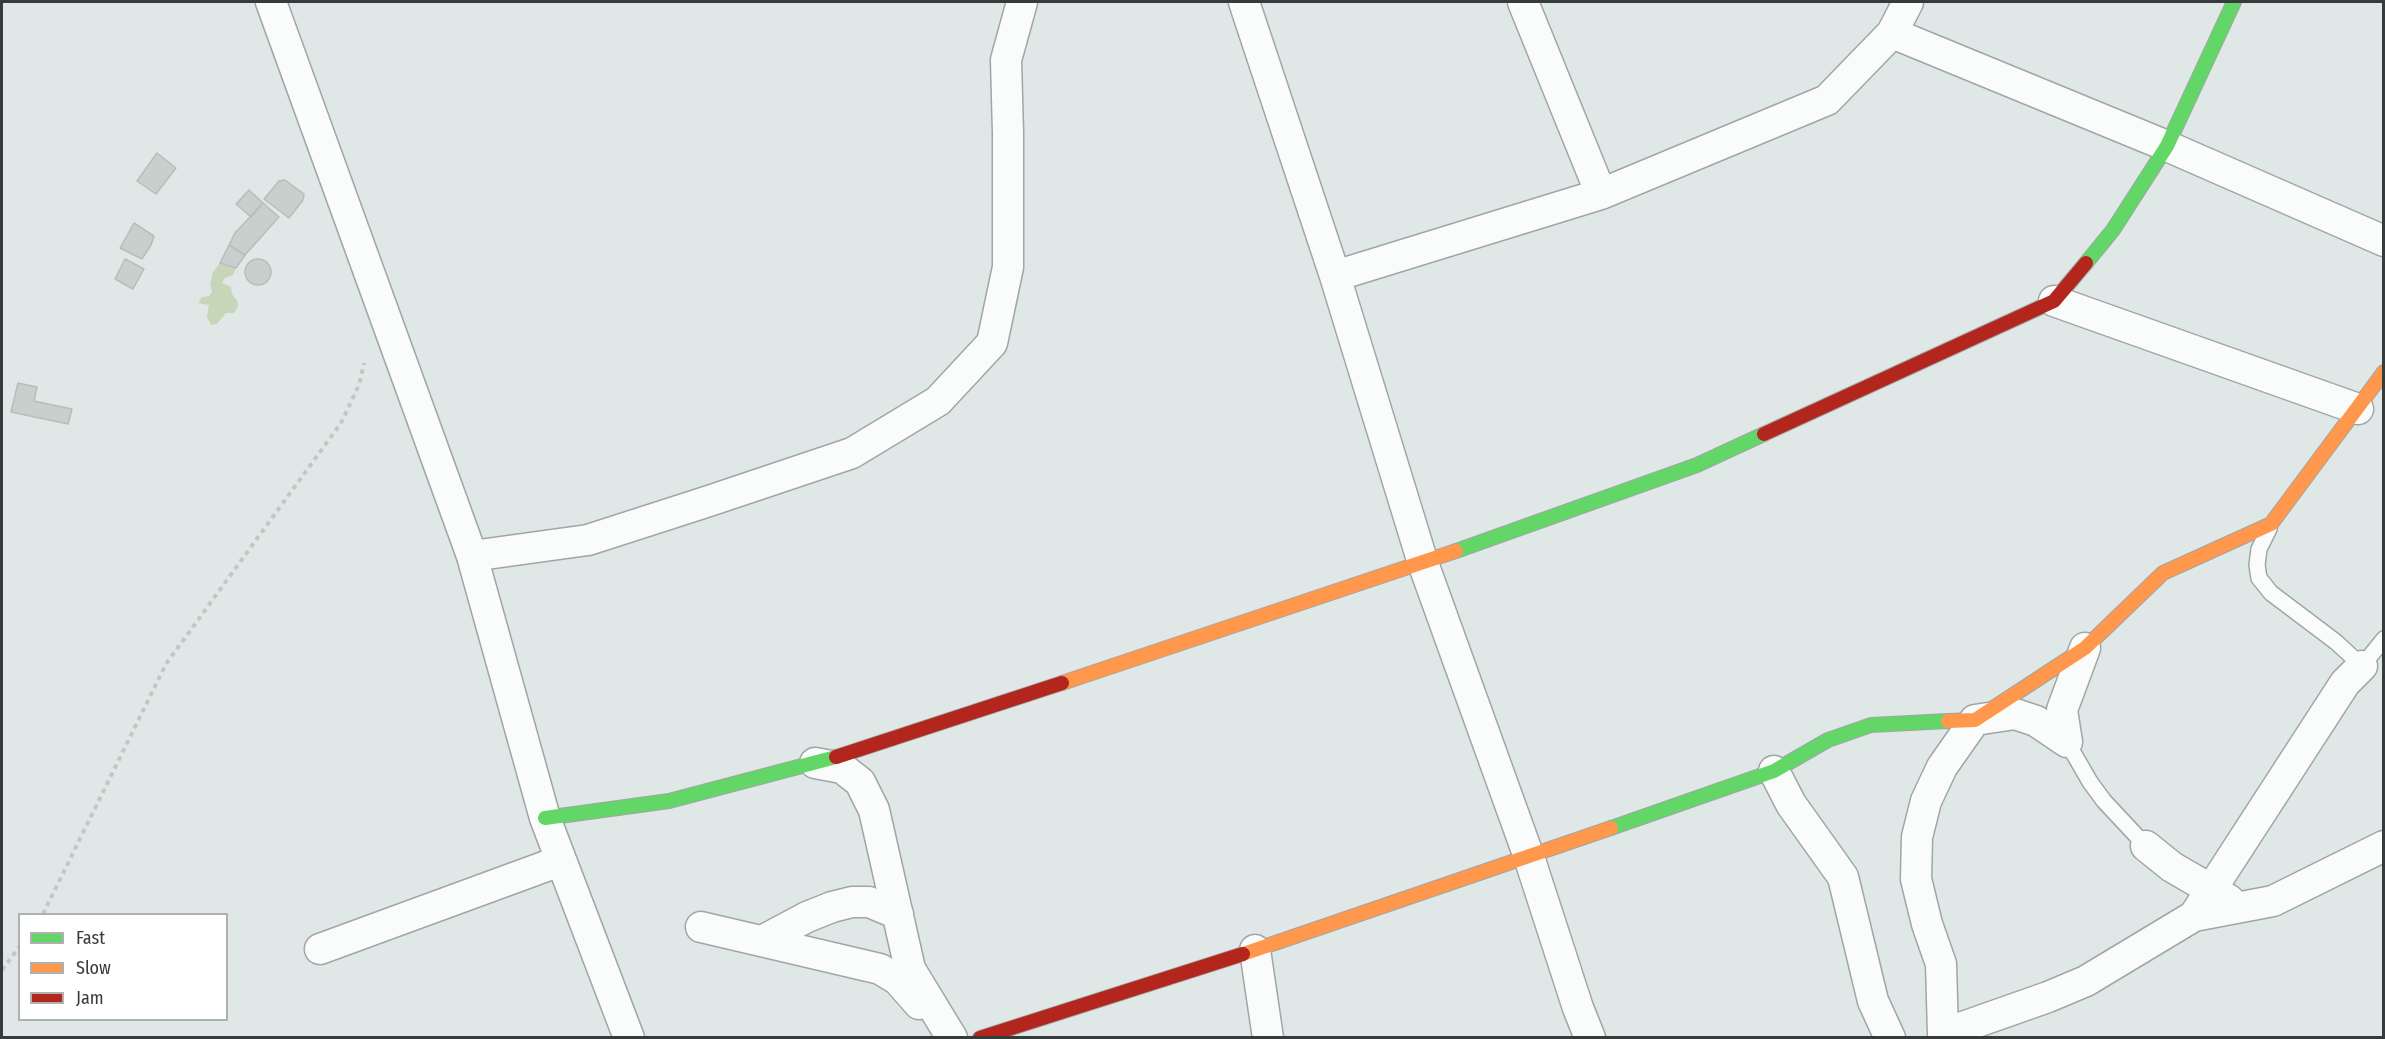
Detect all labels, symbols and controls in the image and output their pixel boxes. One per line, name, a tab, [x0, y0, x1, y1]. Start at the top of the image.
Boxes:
legend	[18, 913, 228, 1021]
text: Fast	[76, 927, 105, 949]
text: Slow	[76, 957, 111, 979]
text: Jam	[76, 987, 104, 1009]

